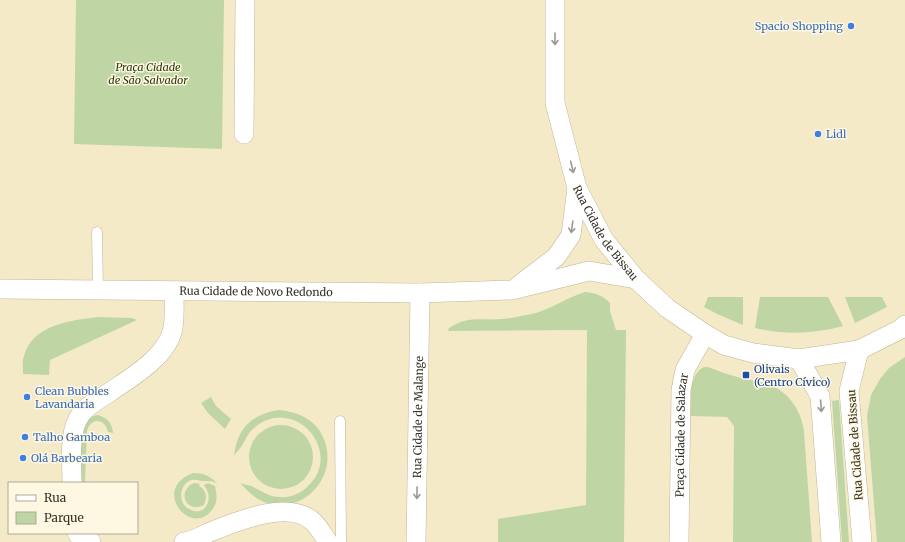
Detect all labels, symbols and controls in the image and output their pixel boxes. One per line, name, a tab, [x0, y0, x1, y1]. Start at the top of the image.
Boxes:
place label: Spacio Shopping	[755, 19, 843, 33]
marker: Spacio Shopping	[846, 21, 856, 31]
one-way arrow	[551, 32, 559, 45]
park label: Praça Cidade de São Salvador	[108, 60, 188, 87]
place label: Lidl	[826, 127, 847, 141]
marker: Lidl	[813, 129, 823, 139]
one-way arrow	[569, 160, 576, 173]
street label: Rua Cidade de Bissau	[570, 183, 641, 283]
one-way arrow	[568, 220, 576, 233]
street label: Rua Cidade de Novo Redondo	[179, 284, 333, 299]
street label: Rua Cidade de Malange	[410, 356, 426, 478]
place label: Olivais (Centro Cívico)	[754, 362, 831, 389]
marker: Olivais (Centro Cívico)	[741, 370, 751, 380]
street label: Praça Cidade de Salazar	[673, 372, 691, 497]
place label: Clean Bubbles Lavandaria	[35, 384, 109, 411]
street label: Rua Cidade de Bissau	[844, 389, 866, 501]
marker: Clean Bubbles Lavandaria	[22, 392, 32, 402]
one-way arrow	[818, 399, 825, 412]
place label: Talho Gamboa	[33, 430, 110, 444]
marker: Talho Gamboa	[20, 432, 30, 442]
place label: Olá Barbearia	[31, 451, 102, 465]
marker: Olá Barbearia	[18, 453, 28, 463]
legend	[8, 482, 138, 534]
one-way arrow	[413, 486, 421, 499]
text: Rua	[44, 490, 67, 505]
text: Parque	[44, 510, 84, 525]

